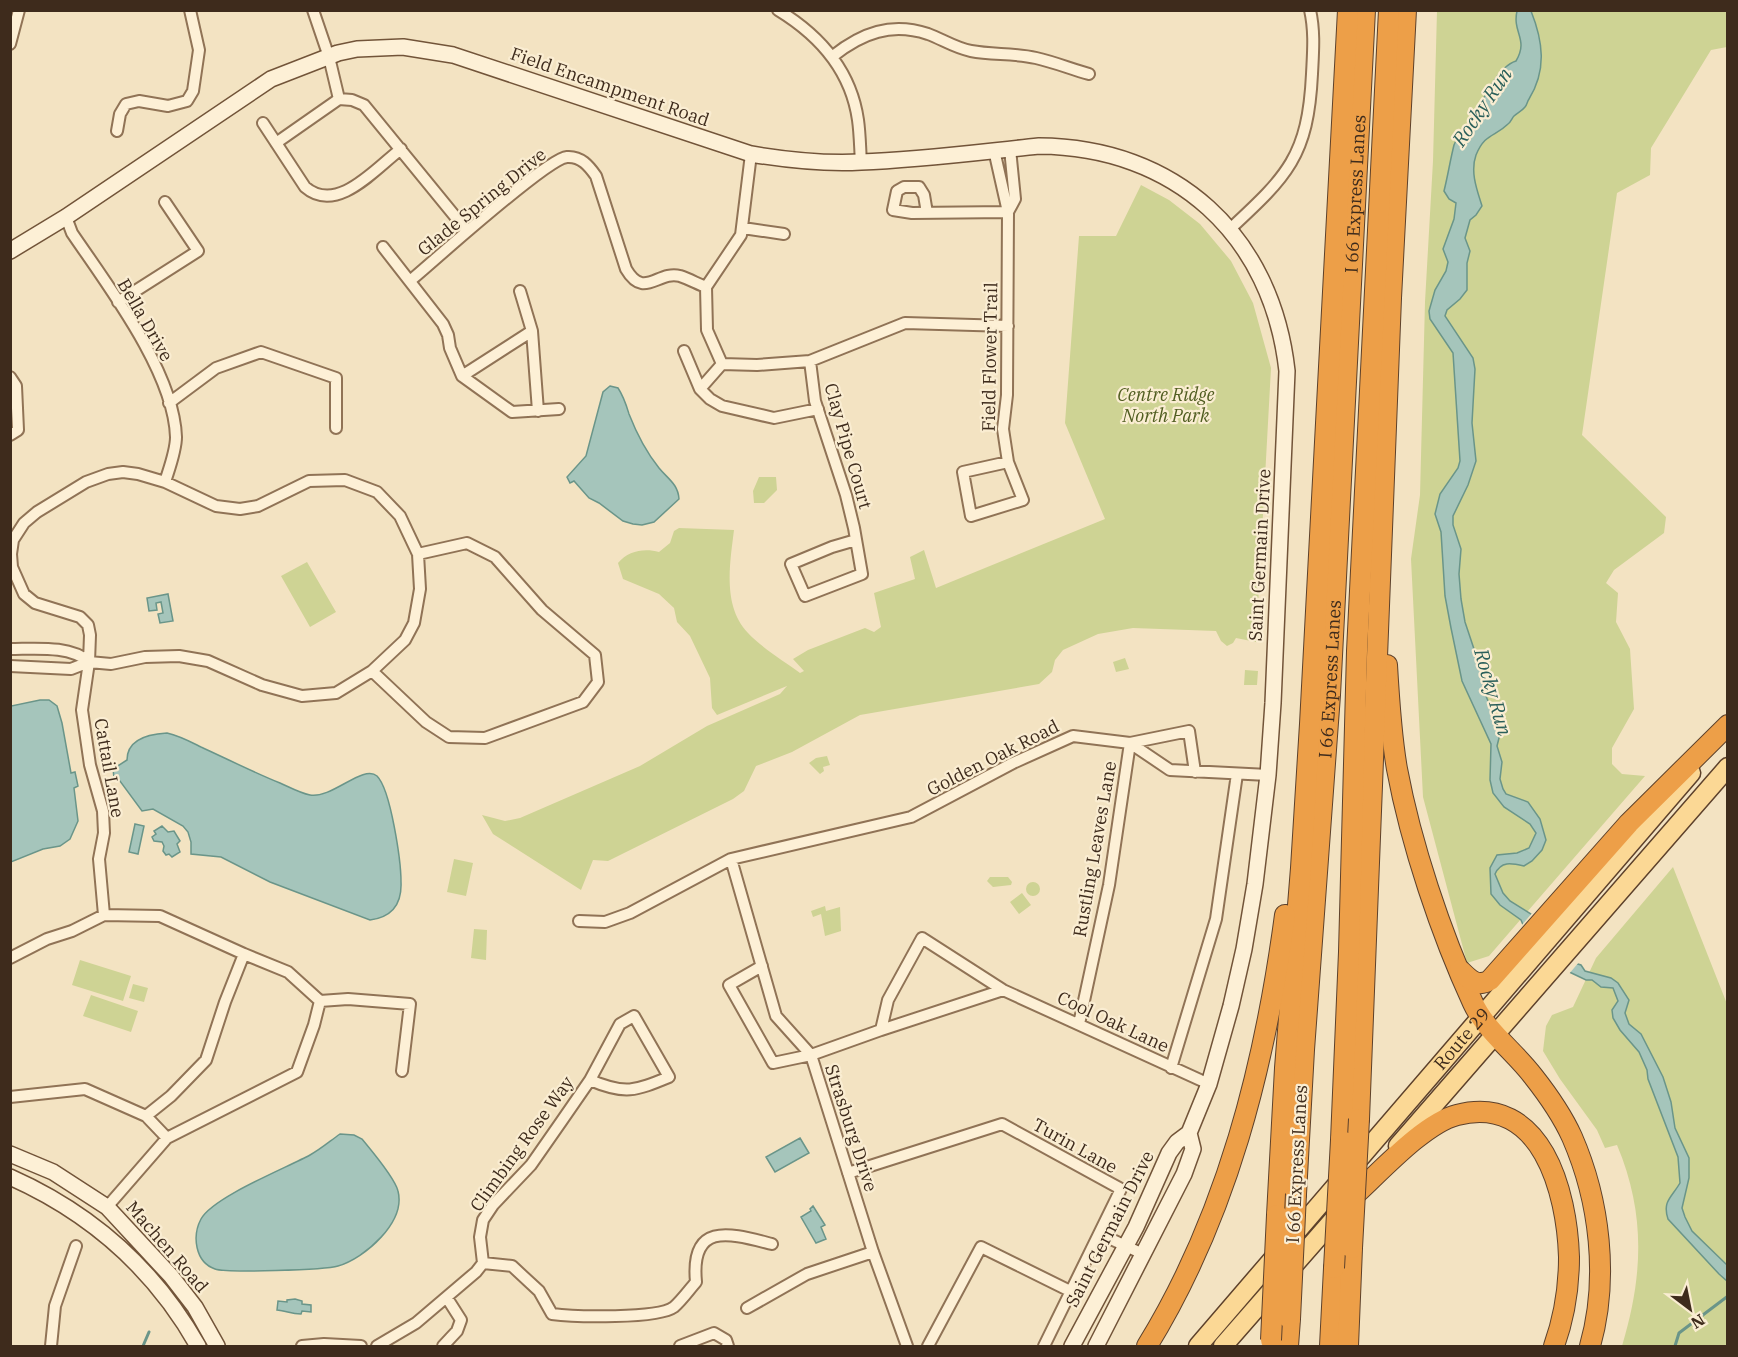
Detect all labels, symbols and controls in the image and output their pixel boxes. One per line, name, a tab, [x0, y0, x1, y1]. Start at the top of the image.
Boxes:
street label: Field Encampment Road	[508, 42, 713, 131]
water label: Rocky Run	[1445, 62, 1518, 152]
street label: I 66 Express Lanes	[1340, 114, 1371, 274]
street label: Glade Spring Drive	[413, 143, 551, 261]
street label: Bella Drive	[112, 274, 178, 365]
street label: Field Flower Trail	[977, 282, 1002, 432]
street label: Clay Pipe Court	[820, 380, 877, 511]
park label: Centre Ridge North Park	[1117, 383, 1215, 427]
street label: Saint Germain Drive	[1244, 468, 1275, 642]
street label: I 66 Express Lanes	[1313, 599, 1346, 759]
water label: Rocky Run	[1468, 644, 1519, 739]
street label: Golden Oak Road	[923, 714, 1063, 801]
street label: Cattail Lane	[89, 716, 130, 819]
street label: Rustling Leaves Lane	[1068, 759, 1121, 939]
street label: Cool Oak Lane	[1054, 986, 1173, 1057]
street label: Route 29	[1429, 1003, 1495, 1075]
street label: Strasburg Drive	[820, 1061, 883, 1195]
street label: Climbing Rose Way	[465, 1071, 579, 1216]
street label: I 66 Express Lanes	[1281, 1084, 1312, 1244]
street label: Turin Lane	[1029, 1113, 1122, 1178]
street label: Saint Germain Drive	[1060, 1147, 1159, 1311]
street label: Machen Road	[121, 1196, 214, 1297]
north arrow	[1660, 1279, 1720, 1339]
text: N	[1687, 1310, 1709, 1334]

